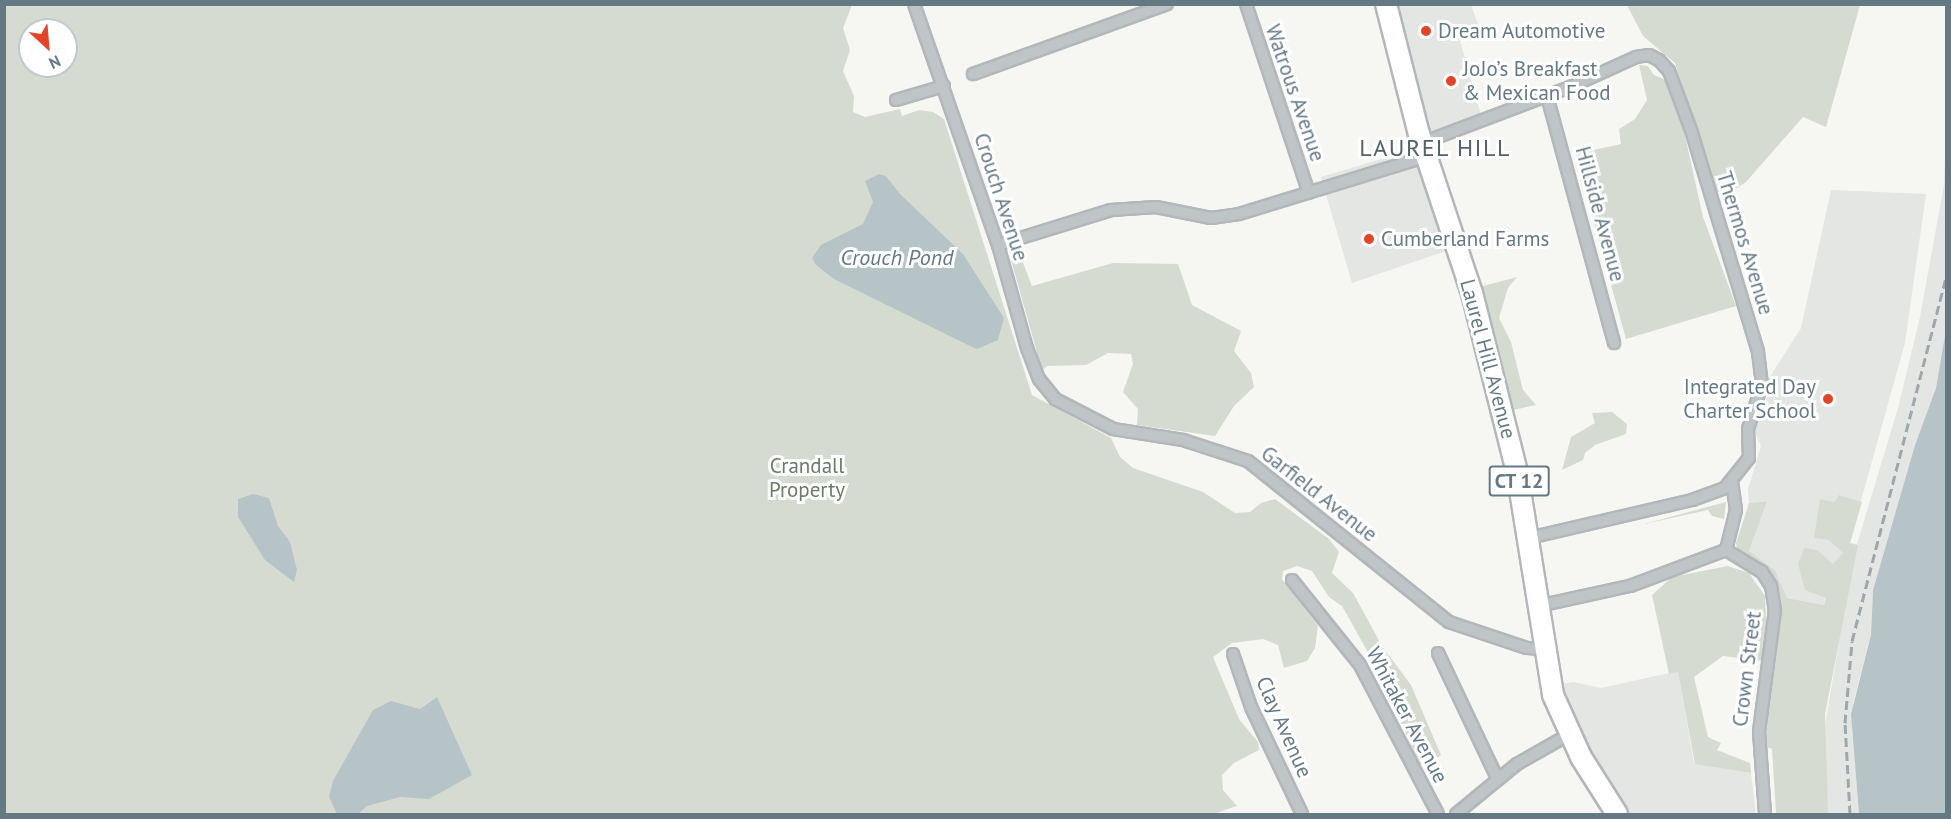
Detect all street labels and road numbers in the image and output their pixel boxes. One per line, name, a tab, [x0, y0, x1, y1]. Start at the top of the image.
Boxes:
street label: Watrous Avenue	[1260, 21, 1330, 165]
street label: Crouch Avenue	[968, 130, 1034, 264]
street label: Hillside Avenue	[1570, 143, 1630, 285]
street label: Thermos Avenue	[1711, 168, 1779, 318]
street label: Laurel Hill Avenue	[1454, 276, 1522, 442]
street label: Garfield Avenue	[1256, 441, 1382, 547]
road number: CT 12	[1488, 464, 1550, 498]
street label: Crown Street	[1727, 610, 1767, 728]
street label: Whitaker Avenue	[1360, 642, 1454, 788]
street label: Clay Avenue	[1250, 672, 1318, 782]

